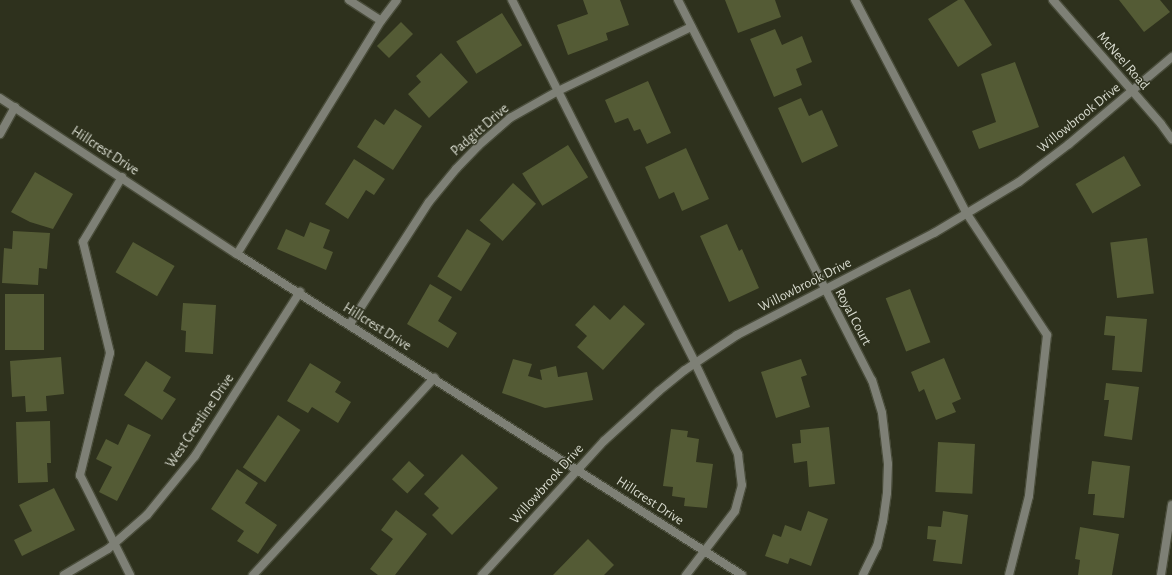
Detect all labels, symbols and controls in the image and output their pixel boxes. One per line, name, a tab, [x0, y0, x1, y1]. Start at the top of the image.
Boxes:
street label: McNeel Road	[1093, 28, 1153, 94]
street label: Willowbrook Drive	[1034, 79, 1124, 157]
street label: Padgitt Drive	[448, 100, 512, 160]
street label: Hillcrest Drive	[68, 123, 142, 179]
street label: Willowbrook Drive	[756, 254, 854, 316]
street label: Royal Court	[831, 286, 875, 348]
street label: Hillcrest Drive	[340, 299, 414, 355]
street label: West Crestline Drive	[162, 371, 238, 471]
street label: Willowbrook Drive	[507, 440, 587, 528]
street label: Hillcrest Drive	[613, 473, 687, 529]

